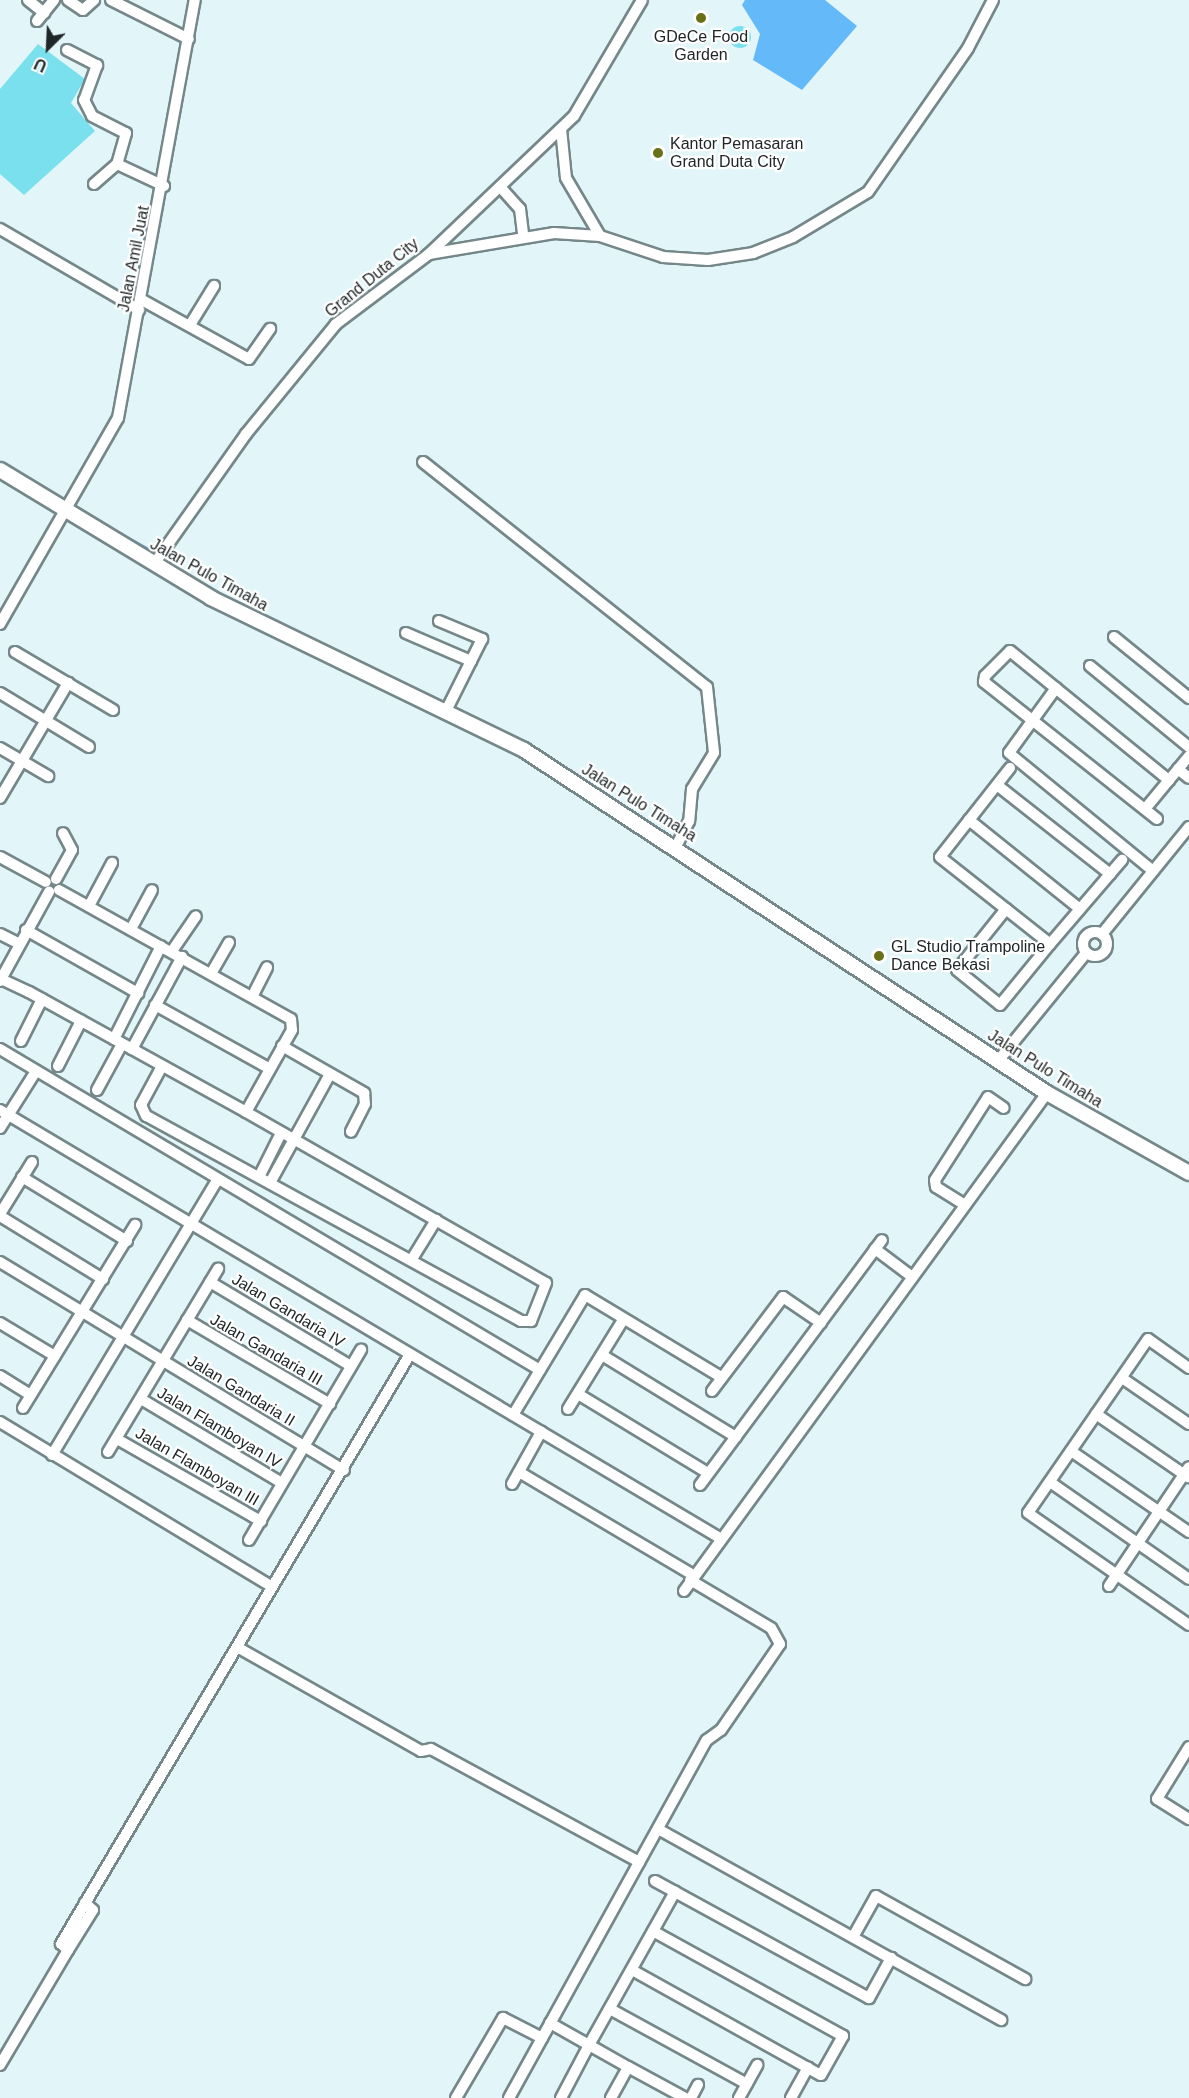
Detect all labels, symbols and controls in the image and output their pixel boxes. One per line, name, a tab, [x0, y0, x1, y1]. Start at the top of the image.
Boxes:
marker: GDeCe Food Garden	[694, 11, 708, 25]
north arrow	[18, 18, 78, 78]
place label: GDeCe Food Garden	[654, 27, 748, 65]
text: U	[32, 55, 49, 75]
place label: Kantor Pemasaran Grand Duta City	[670, 134, 803, 172]
marker: Kantor Pemasaran Grand Duta City	[651, 146, 665, 160]
street label: Jalan Amil Juat	[114, 204, 154, 314]
street label: Grand Duta City	[321, 234, 423, 322]
street label: Jalan Pulo Timaha	[147, 535, 271, 615]
street label: Jalan Pulo Timaha	[578, 760, 700, 846]
place label: GL Studio Trampoline Dance Bekasi	[891, 937, 1046, 975]
marker: GL Studio Trampoline Dance Bekasi	[872, 949, 886, 963]
street label: Jalan Pulo Timaha	[984, 1026, 1106, 1112]
street label: Jalan Gandaria IV	[228, 1270, 348, 1352]
street label: Jalan Gandaria III	[207, 1310, 325, 1390]
street label: Jalan Gandaria II	[184, 1351, 298, 1431]
street label: Jalan Flamboyan IV	[153, 1383, 285, 1473]
street label: Jalan Flamboyan III	[132, 1424, 262, 1510]

